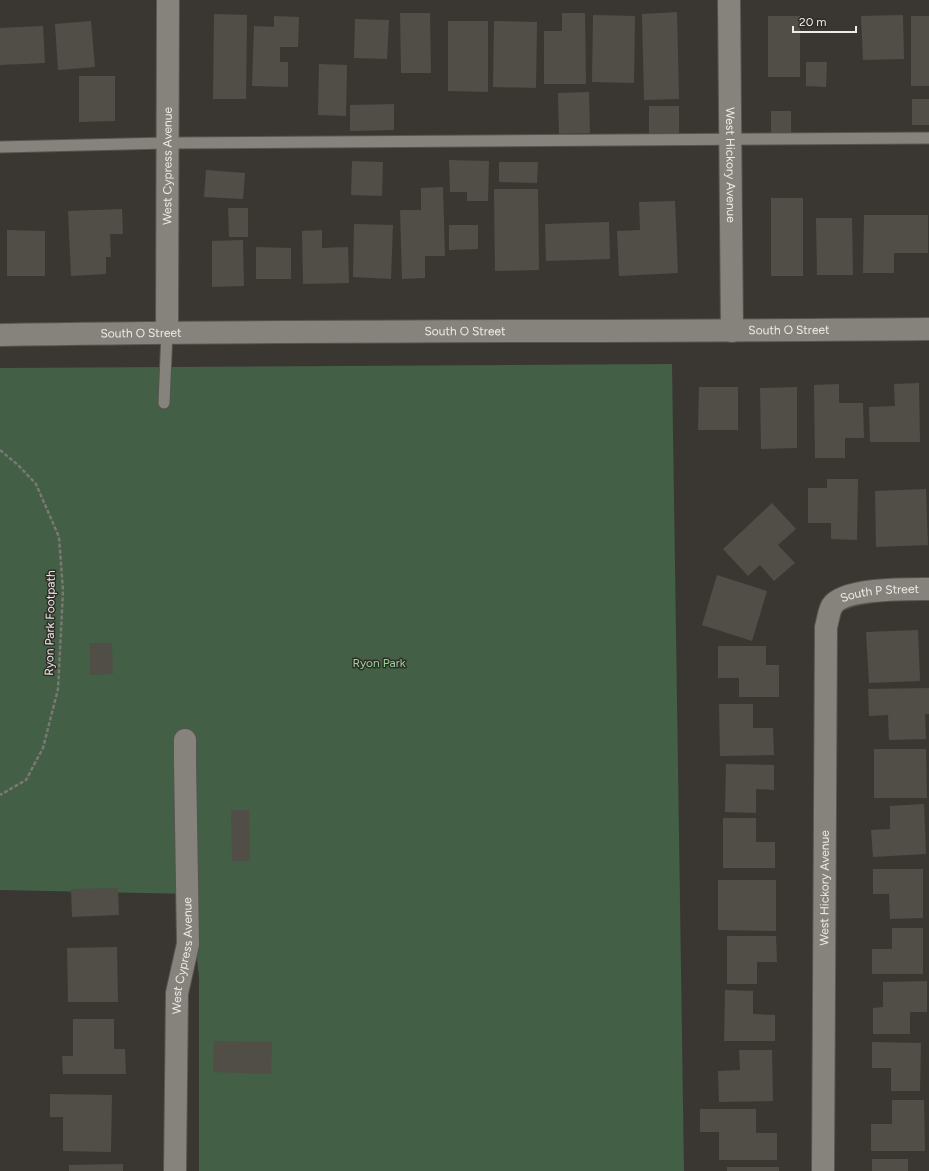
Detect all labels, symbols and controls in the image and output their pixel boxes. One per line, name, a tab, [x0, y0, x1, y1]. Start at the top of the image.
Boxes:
scale bar	[793, 8, 856, 34]
text: 20 m	[799, 15, 827, 29]
street label: West Cypress Avenue	[160, 106, 175, 225]
street label: West Hickory Avenue	[723, 107, 738, 223]
street label: South O Street	[748, 323, 830, 337]
street label: South O Street	[424, 324, 506, 338]
street label: South O Street	[100, 326, 182, 341]
street label: Ryon Park Footpath	[42, 570, 58, 676]
street label: South P Street	[838, 582, 919, 605]
park label: Ryon Park	[352, 656, 406, 670]
street label: West Hickory Avenue	[817, 830, 832, 946]
street label: West Cypress Avenue	[170, 897, 195, 1014]

